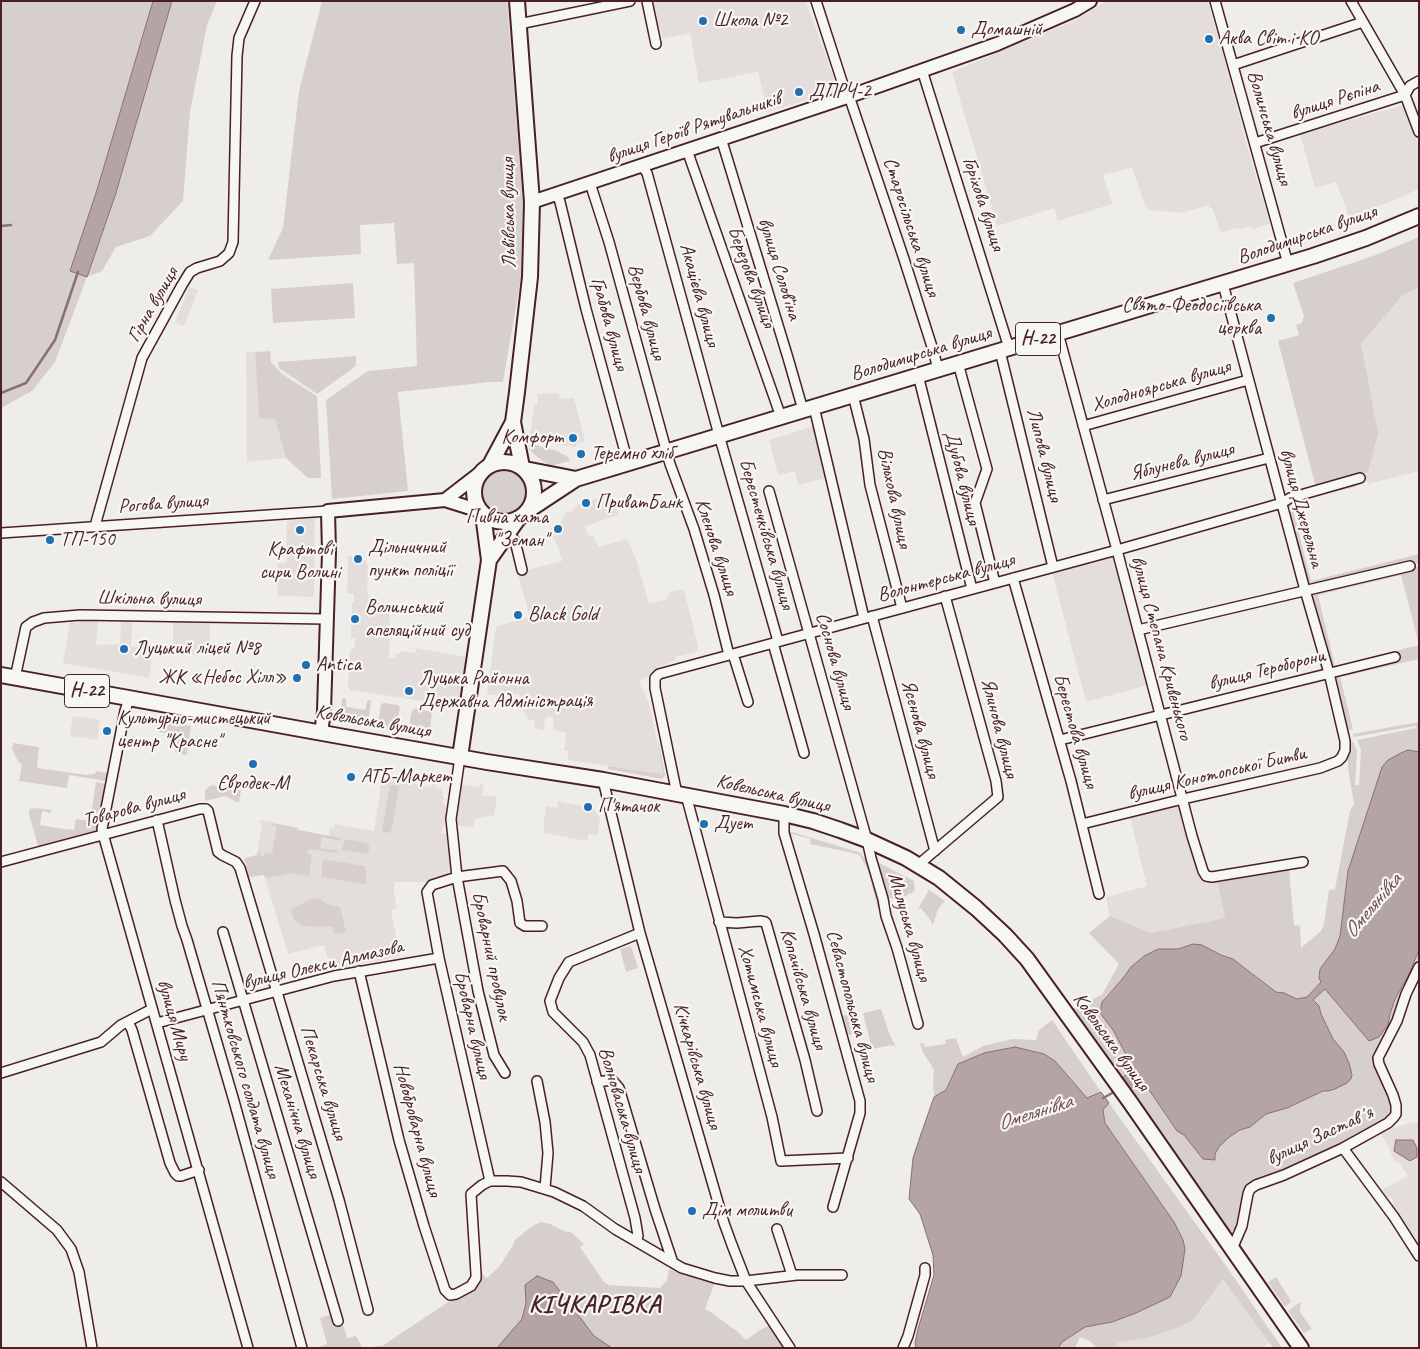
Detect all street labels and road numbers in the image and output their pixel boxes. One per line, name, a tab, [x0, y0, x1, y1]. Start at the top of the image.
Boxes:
street label: Волинська вулиця	[1241, 68, 1297, 188]
street label: вулиця Рєпіна	[1288, 74, 1382, 126]
street label: вулиця Героїв Рятувальників	[604, 87, 784, 169]
street label: Горіхова вулиця	[957, 154, 1009, 254]
street label: Старосільська вулиця	[877, 155, 945, 299]
street label: Львівська вулиця	[496, 157, 522, 269]
street label: Володимирська вулиця	[1234, 200, 1380, 270]
street label: вулиця Солов'їна	[752, 215, 806, 323]
street label: Березова вулиця	[722, 223, 780, 331]
street label: Акацієва вулиця	[674, 241, 724, 349]
street label: Вербова вулиця	[622, 261, 670, 363]
street label: Гірна вулиця	[122, 263, 184, 347]
street label: Грабова вулиця	[585, 275, 633, 373]
street label: Володимирська вулиця	[848, 321, 994, 387]
road number: Н-22	[1016, 322, 1060, 356]
street label: Холодноярська вулиця	[1089, 355, 1233, 417]
street label: Липова вулиця	[1021, 406, 1067, 504]
street label: Дубова вулиця	[939, 429, 985, 527]
street label: Яблунева вулиця	[1128, 438, 1236, 486]
street label: Вільхова вулиця	[872, 446, 916, 550]
street label: вулиця Джерельна	[1274, 446, 1328, 570]
street label: Берестечківська вулиця	[733, 456, 799, 612]
street label: Рогова вулиця	[117, 489, 209, 519]
street label: Кленова вулиця	[689, 496, 743, 598]
street label: Волонтерська вулиця	[875, 548, 1017, 608]
street label: вулиця Степана Кривенького	[1125, 553, 1197, 743]
street label: Шкільна вулиця	[97, 586, 201, 612]
street label: Соснова вулиця	[810, 610, 860, 712]
street label: вулиця Тероборони	[1206, 644, 1328, 696]
street label: Берестова вулиця	[1047, 671, 1103, 791]
road number: Н-22	[64, 674, 110, 708]
street label: Ялинова вулиця	[975, 676, 1023, 780]
street label: Ясенова вулиця	[895, 677, 945, 781]
street label: Ковельська вулиця	[314, 700, 432, 744]
street label: вулиця Конотопської Битви	[1125, 742, 1309, 806]
street label: Ковельська вулиця	[714, 769, 832, 819]
street label: Товарова вулиця	[80, 783, 188, 833]
street label: Милуська вулиця	[882, 870, 936, 984]
street label: Броварний провулок	[466, 889, 516, 1023]
street label: Копачівська вулиця	[774, 926, 832, 1052]
street label: Севастопольська вулиця	[820, 927, 884, 1085]
street label: вулиця Олекси Алмазова	[241, 935, 405, 995]
street label: Хотимська вулиця	[732, 943, 788, 1069]
street label: Броварна вулиця	[448, 969, 496, 1081]
street label: вулиця Миру	[151, 977, 197, 1063]
street label: Пянтковського солдата вулиця	[205, 977, 285, 1181]
street label: Ковельська вулиця	[1067, 988, 1155, 1096]
street label: Кічкарівська вулиця	[667, 1000, 727, 1132]
street label: Пекарська вулиця	[294, 1023, 352, 1143]
street label: Волноваська вулиця	[593, 1044, 651, 1176]
street label: Механічна вулиця	[268, 1061, 326, 1181]
street label: Новоброварна вулиця	[388, 1061, 446, 1199]
street label: вулиця Заставʼя	[1263, 1101, 1377, 1171]

